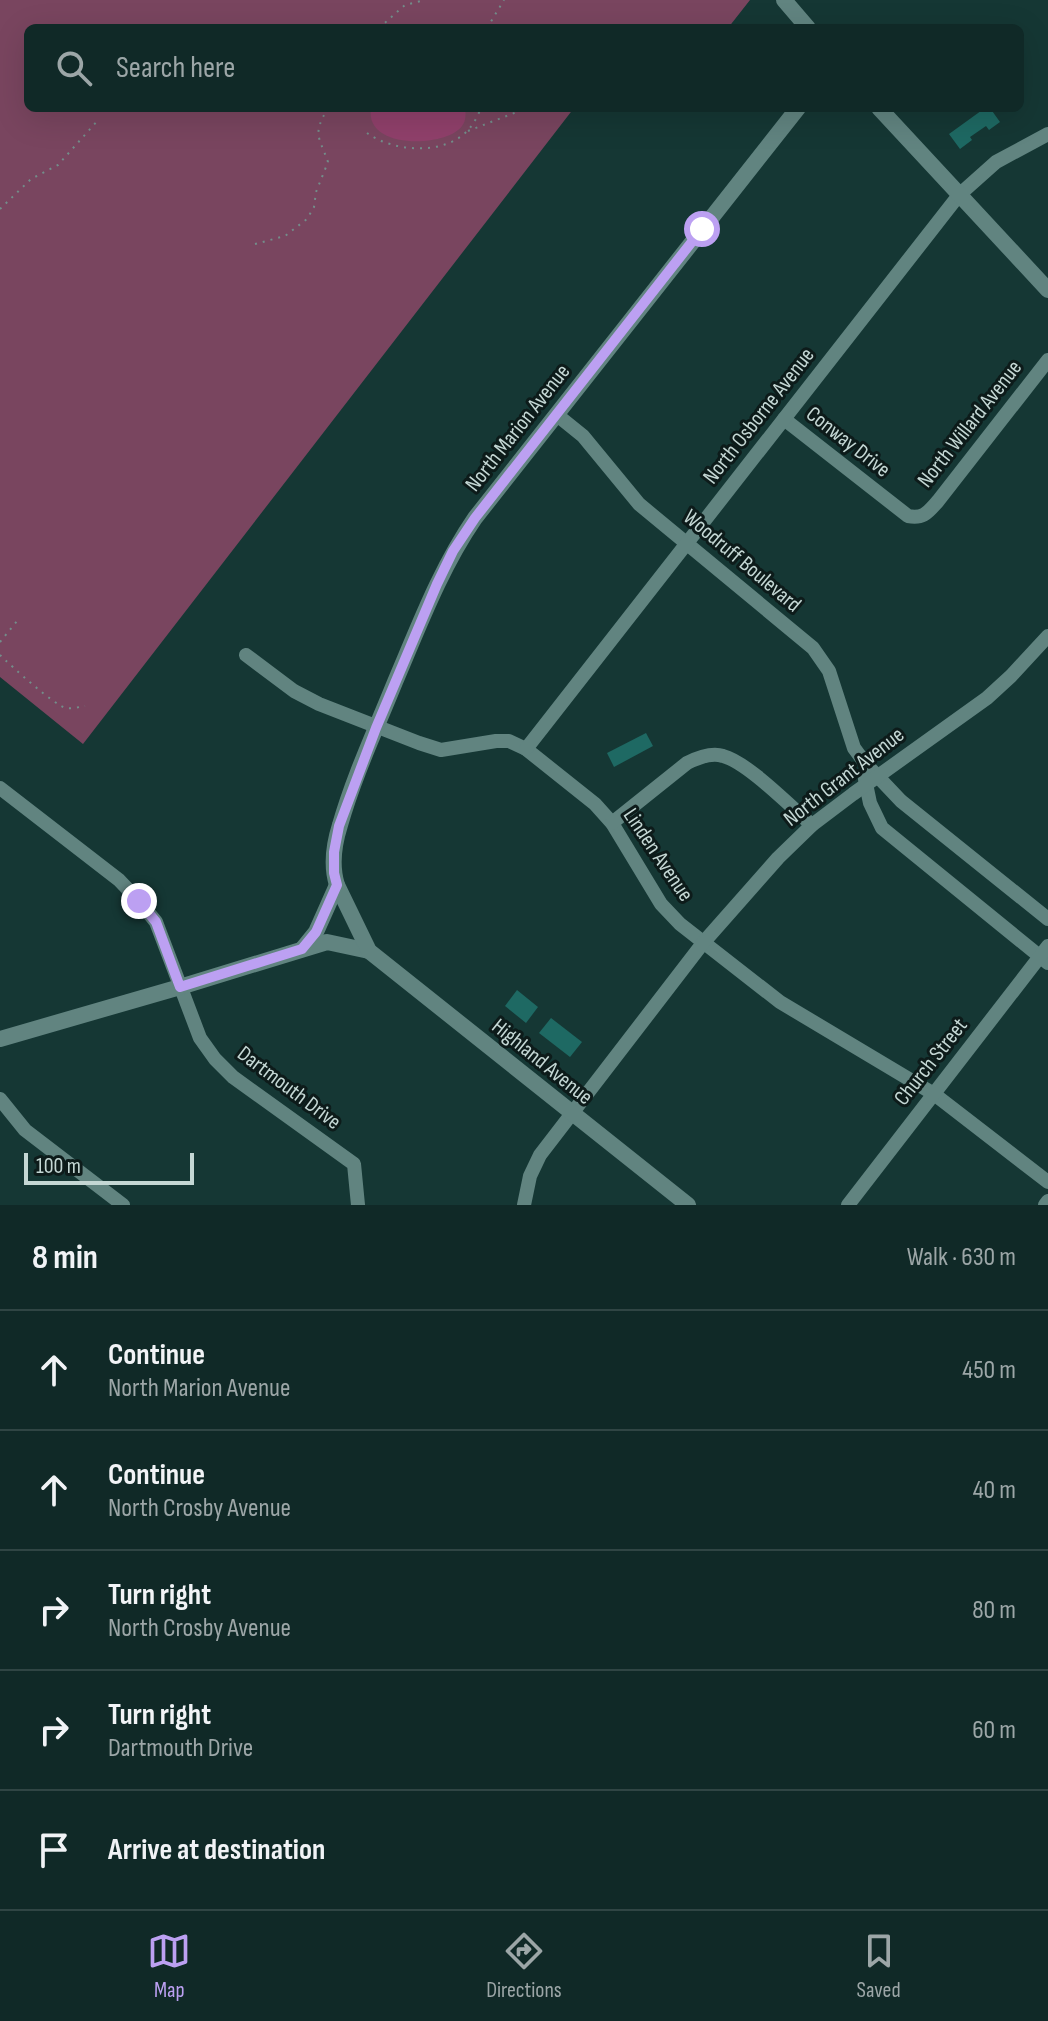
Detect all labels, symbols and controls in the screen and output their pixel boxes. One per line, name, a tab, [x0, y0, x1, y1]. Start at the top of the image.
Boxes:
search box	[24, 24, 1024, 112]
icon: search	[52, 46, 96, 90]
text: Search here	[116, 50, 235, 86]
route start	[684, 211, 720, 247]
street label: North Osborne Avenue	[697, 343, 821, 489]
street label: North Willard Avenue	[912, 355, 1028, 493]
street label: North Marion Avenue	[460, 359, 576, 497]
street label: Conway Drive	[800, 401, 896, 483]
street label: Woodruff Boulevard	[678, 504, 806, 618]
street label: North Grant Avenue	[778, 722, 910, 832]
street label: Linden Avenue	[617, 803, 699, 907]
route end	[121, 883, 157, 919]
street label: Highland Avenue	[486, 1013, 598, 1111]
street label: Church Street	[889, 1013, 974, 1111]
street label: Dartmouth Drive	[232, 1040, 346, 1136]
scale bar	[24, 1149, 194, 1185]
text: 100 m	[36, 1153, 81, 1180]
text: 8 min	[32, 1237, 98, 1278]
text: Walk · 630 m	[907, 1242, 1016, 1273]
text: Continue	[108, 1337, 205, 1373]
icon: ahead	[32, 1348, 76, 1392]
text: 450 m	[962, 1355, 1016, 1386]
text: North Marion Avenue	[108, 1373, 290, 1404]
text: Continue	[108, 1457, 205, 1493]
icon: ahead	[32, 1468, 76, 1512]
text: 40 m	[973, 1475, 1016, 1506]
text: North Crosby Avenue	[108, 1493, 291, 1524]
text: Turn right	[108, 1577, 211, 1613]
icon: right	[32, 1588, 76, 1632]
text: 80 m	[972, 1595, 1016, 1626]
text: North Crosby Avenue	[108, 1613, 291, 1644]
text: Turn right	[108, 1697, 211, 1733]
icon: right	[32, 1708, 76, 1752]
text: 60 m	[972, 1715, 1016, 1746]
text: Dartmouth Drive	[108, 1733, 253, 1764]
icon: arrive	[32, 1828, 76, 1872]
text: Arrive at destination	[108, 1832, 325, 1868]
tab: Map	[147, 1929, 191, 2004]
tab: Directions	[486, 1929, 562, 2004]
tab: Saved	[857, 1929, 901, 2004]

